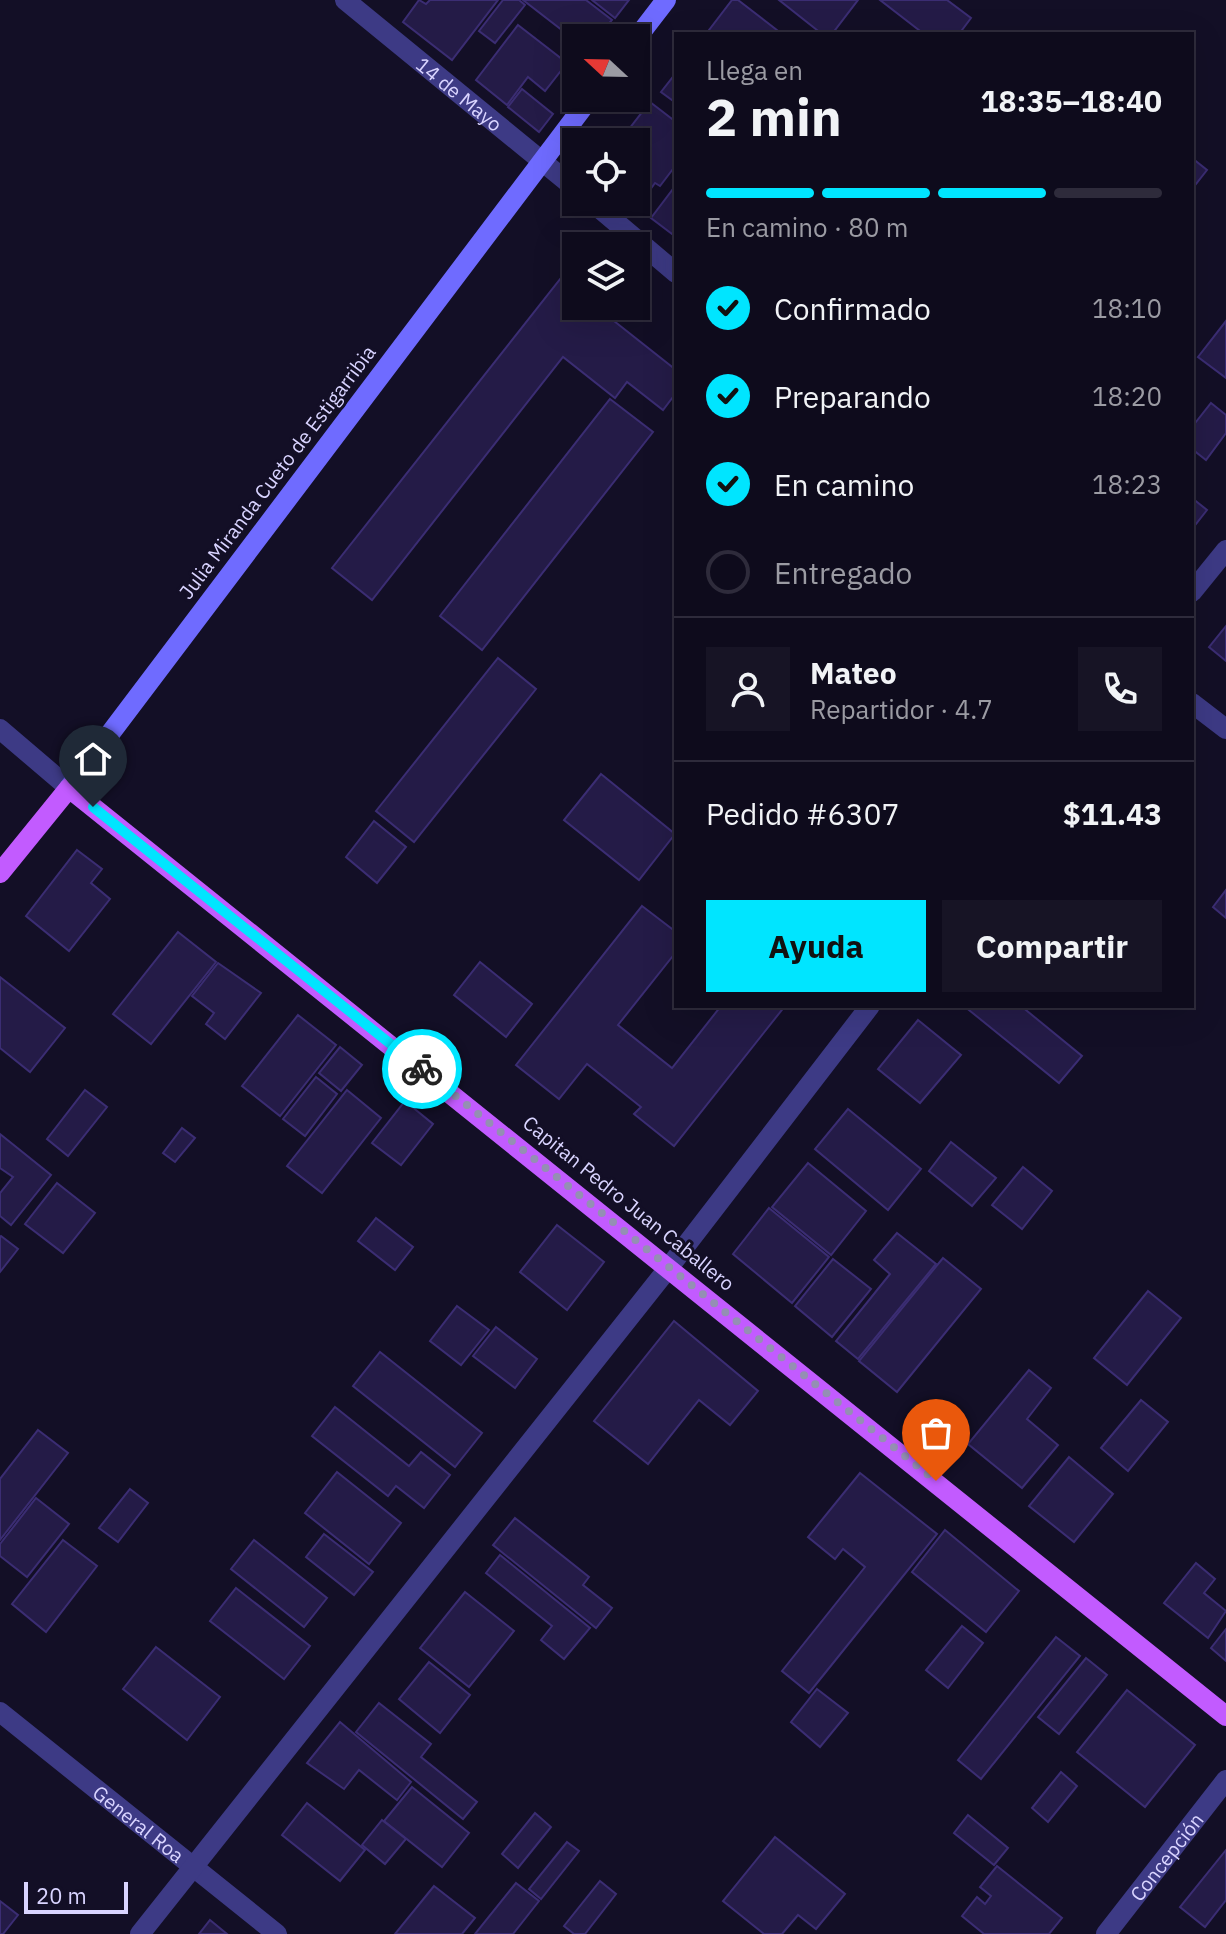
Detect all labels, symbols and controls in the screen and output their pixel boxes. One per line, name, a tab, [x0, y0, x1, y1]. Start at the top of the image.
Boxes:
north arrow	[562, 24, 650, 112]
map controls	[562, 24, 650, 320]
street label: 14 de Mayo	[411, 50, 508, 137]
text: Llega en	[706, 53, 803, 87]
text: 18:35–18:40	[981, 81, 1162, 120]
text: 2 min	[706, 83, 842, 150]
button: locate	[562, 128, 650, 216]
text: En camino · 80 m	[706, 210, 908, 244]
button: layers	[562, 232, 650, 320]
icon: check	[706, 286, 750, 330]
text: Confirmado	[774, 289, 931, 328]
text: 18:10	[1092, 291, 1162, 325]
street label: Julia Miranda Cueto de Estigarribia	[173, 339, 382, 604]
icon: check	[706, 374, 750, 418]
text: Preparando	[774, 377, 931, 416]
text: 18:20	[1092, 379, 1162, 413]
icon: check	[706, 462, 750, 506]
text: En camino	[774, 465, 914, 504]
text: 18:23	[1092, 467, 1162, 501]
text: Entregado	[774, 553, 912, 592]
button: person	[706, 647, 790, 731]
button: phone	[1078, 647, 1162, 731]
text: Mateo	[810, 653, 897, 692]
text: Repartidor · 4.7	[810, 692, 993, 726]
pin	[59, 725, 127, 807]
icon: home	[71, 737, 115, 781]
text: Pedido #6307	[706, 794, 900, 833]
text: $11.43	[1063, 794, 1162, 833]
button: Ayuda	[706, 900, 926, 992]
button: Compartir	[942, 900, 1162, 992]
courier	[382, 1029, 462, 1109]
icon: bike	[400, 1047, 444, 1091]
street label: Capitan Pedro Juan Caballero	[518, 1109, 740, 1297]
pin	[902, 1399, 970, 1481]
icon: bag	[914, 1411, 958, 1455]
street label: General Roa	[88, 1778, 190, 1868]
street label: Concepción	[1123, 1807, 1209, 1906]
scale bar	[24, 1878, 128, 1914]
text: 20 m	[36, 1881, 87, 1910]

